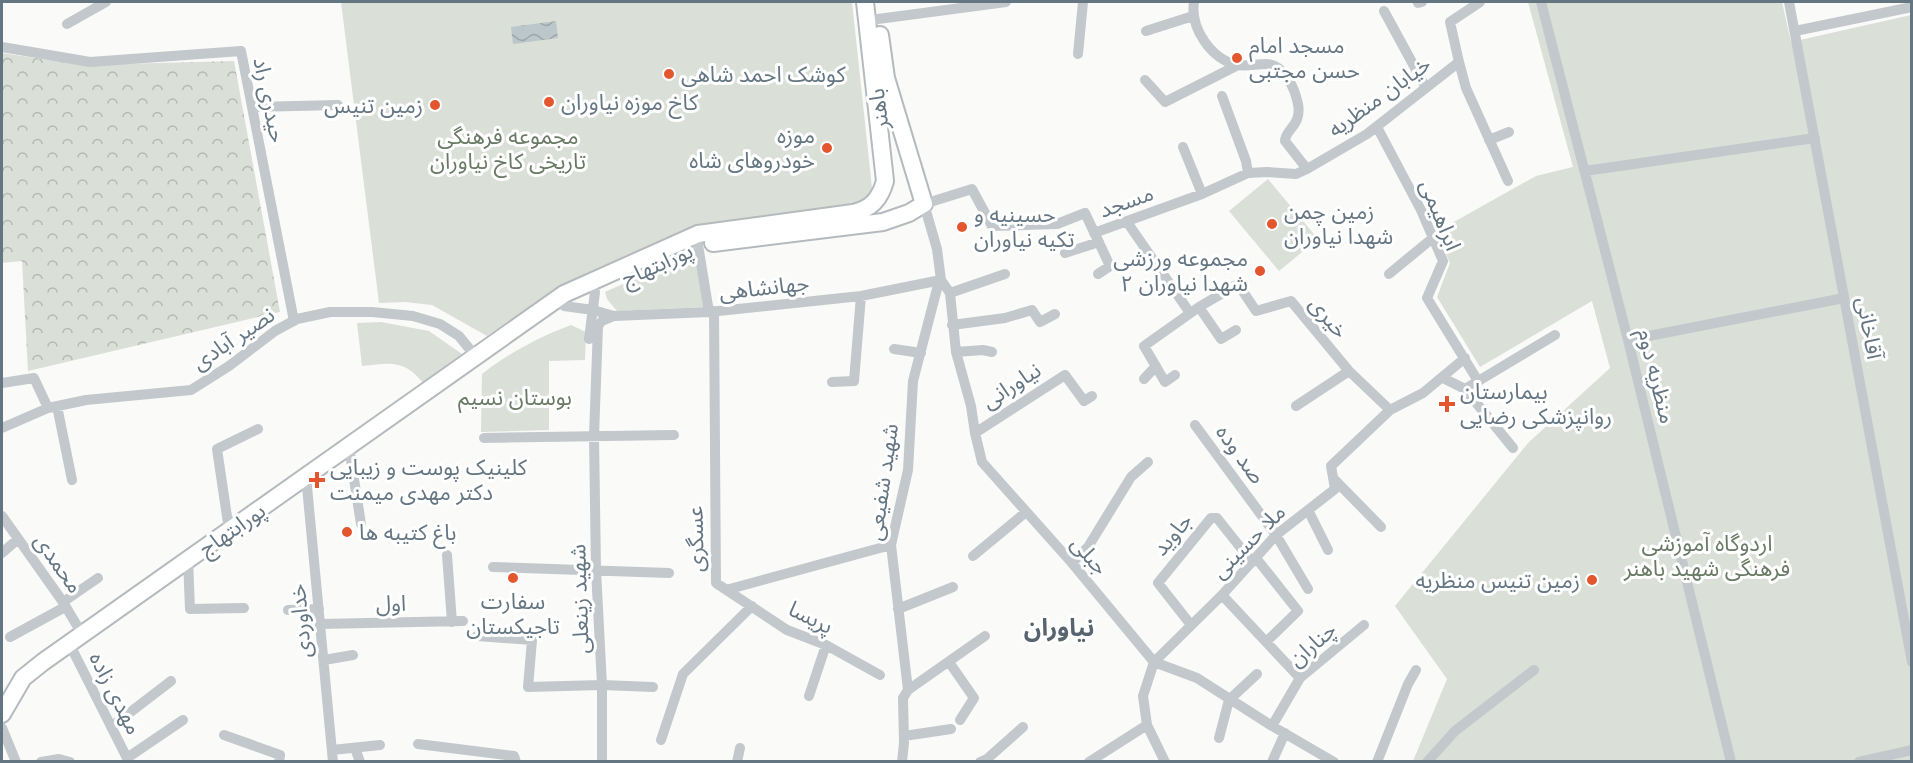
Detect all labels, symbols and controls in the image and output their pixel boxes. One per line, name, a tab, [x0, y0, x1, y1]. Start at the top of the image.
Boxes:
place label: مسجد امام حسن مجتبی	[1249, 31, 1360, 84]
street label: خیابان منظریه	[1322, 49, 1436, 143]
marker: مسجد امام حسن مجتبی	[1230, 51, 1244, 65]
street label: حیدری راد	[247, 55, 293, 145]
place label: کوشک احمد شاهی	[681, 60, 846, 88]
marker: کوشک احمد شاهی	[662, 67, 676, 81]
street label: باهنر	[862, 87, 895, 132]
place label: کاخ موزه نیاوران	[561, 88, 699, 119]
place label: زمین تنیس	[324, 91, 423, 119]
marker: کاخ موزه نیاوران	[542, 95, 556, 109]
marker: زمین تنیس	[428, 98, 442, 112]
place label: موزه خودروهای شاه	[689, 121, 815, 174]
park label: مجموعه فرهنگی تاریخی کاخ نیاوران	[430, 122, 586, 178]
marker: موزه خودروهای شاه	[820, 141, 834, 155]
street label: ابراهیمی	[1414, 175, 1468, 255]
street label: مسجد	[1095, 178, 1157, 224]
place label: زمین چمن شهدا نیاوران	[1284, 197, 1393, 250]
place label: حسینیه و تکیه نیاوران	[974, 200, 1075, 253]
marker: زمین چمن شهدا نیاوران	[1265, 217, 1279, 231]
marker: حسینیه و تکیه نیاوران	[955, 220, 969, 234]
street label: پورابتهاج	[617, 236, 698, 295]
place label: مجموعه ورزشی شهدا نیاوران ۲	[1113, 244, 1248, 297]
marker: مجموعه ورزشی شهدا نیاوران ۲	[1253, 264, 1267, 278]
street label: جهانشاهی	[718, 268, 810, 306]
street label: خیری	[1303, 290, 1355, 344]
street label: آقاخانی	[1851, 295, 1890, 363]
street label: نصیر آبادی	[186, 300, 280, 376]
street label: منظریه دوم	[1629, 326, 1682, 427]
street label: نیاورانی	[976, 355, 1046, 415]
place label: بیمارستان روانپزشکی رضایی	[1460, 377, 1612, 431]
park label: بوستان نسیم	[458, 383, 572, 414]
marker: بیمارستان روانپزشکی رضایی	[1438, 395, 1456, 413]
street label: صد وده	[1210, 419, 1272, 489]
street label: شهید شفیعی	[860, 422, 904, 542]
place label: کلینیک پوست و زیبایی دکتر مهدی میمنت	[330, 453, 528, 506]
marker: کلینیک پوست و زیبایی دکتر مهدی میمنت	[308, 471, 326, 489]
street label: پورابتهاج	[193, 496, 273, 565]
street label: ملا حسینی	[1205, 498, 1291, 584]
street label: عسگری	[680, 506, 710, 572]
street label: جاوید	[1146, 507, 1198, 561]
place label: باغ کتیبه ها	[359, 518, 457, 549]
marker: باغ کتیبه ها	[340, 525, 354, 539]
street label: محمدی	[28, 528, 90, 598]
street label: جبلی	[1065, 529, 1115, 581]
park label: اردوگاه آموزشی فرهنگی شهید باهنر	[1623, 529, 1790, 582]
street label: شهید زینعلی	[563, 544, 595, 654]
place label: زمین تنیس منظریه	[1415, 566, 1580, 594]
marker: سفارت تاجیکستان	[506, 571, 520, 585]
marker: زمین تنیس منظریه	[1585, 573, 1599, 587]
street label: خداوردی	[283, 583, 317, 659]
place label: سفارت تاجیکستان	[466, 587, 560, 640]
street label: اول	[376, 589, 406, 617]
street label: پریسا	[784, 594, 838, 641]
district label: نیاوران	[1024, 612, 1094, 643]
street label: چناران	[1282, 615, 1343, 673]
street label: مهدی زاده	[83, 647, 149, 739]

